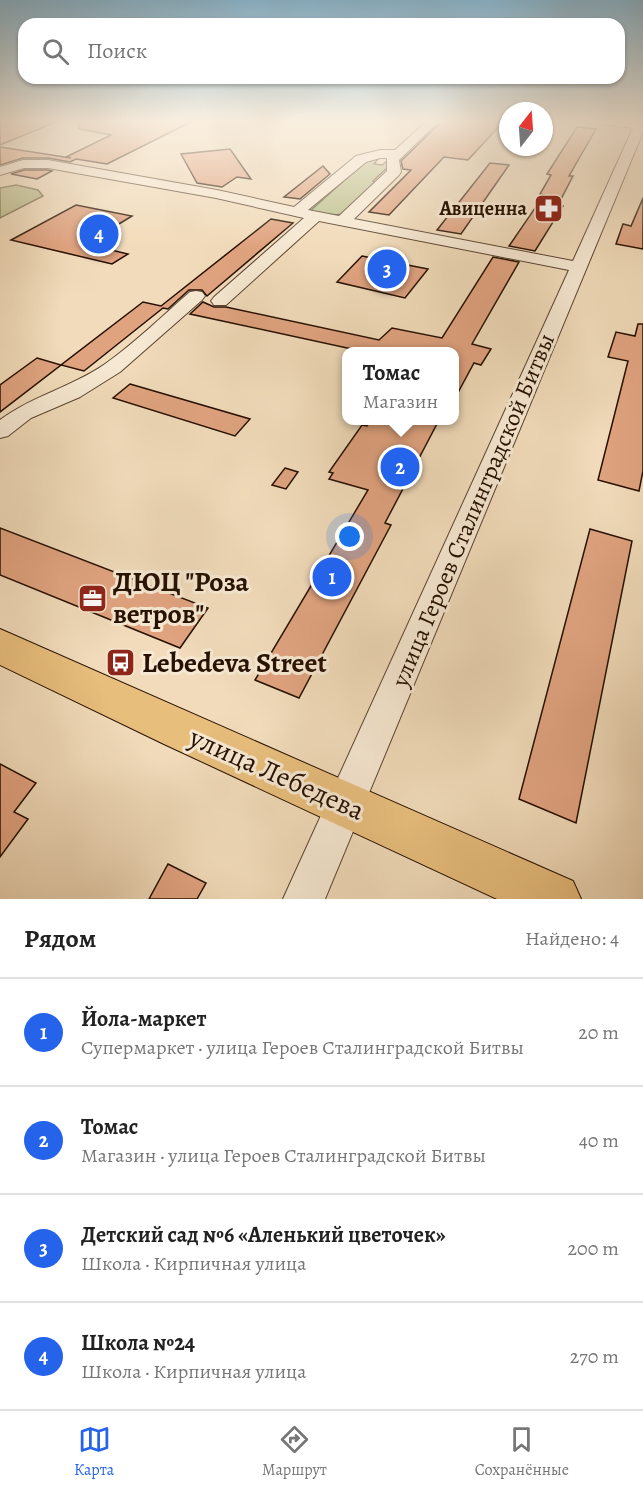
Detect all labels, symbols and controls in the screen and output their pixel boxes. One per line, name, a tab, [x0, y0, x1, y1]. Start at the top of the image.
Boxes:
search box	[18, 18, 625, 84]
icon: search	[39, 35, 72, 68]
text: Поиск	[87, 36, 147, 66]
north arrow	[499, 102, 553, 156]
pharmacy icon: Авиценна	[532, 192, 564, 224]
place label: Авиценна	[438, 195, 527, 222]
pin: 4	[80, 212, 118, 256]
pin: 3	[368, 246, 406, 292]
street label: улица Героев Сталинградской Битвы	[383, 328, 562, 692]
popup	[342, 347, 459, 425]
text: Томас	[363, 358, 420, 388]
text: Магазин	[363, 388, 438, 415]
pin: 2	[380, 444, 420, 490]
your location	[335, 522, 364, 551]
pin: 1	[312, 554, 352, 600]
place label: ДЮЦ "Роза ветров"	[113, 563, 250, 633]
office icon: ДЮЦ "Роза ветров"	[76, 582, 108, 614]
place label: Lebedeva Street	[142, 644, 327, 682]
bus stop icon: Lebedeva Street	[105, 647, 137, 679]
street label: улица Лебедева	[183, 718, 371, 830]
text: Рядом	[24, 921, 96, 956]
text: Найдено: 4	[525, 925, 619, 952]
text: Йола-маркет	[81, 1004, 207, 1034]
text: 1	[40, 1019, 47, 1046]
text: 20 m	[578, 1019, 619, 1046]
text: Супермаркет · улица Героев Сталинградской Битвы	[81, 1034, 524, 1061]
text: Томас	[81, 1112, 138, 1142]
text: 2	[39, 1127, 48, 1154]
text: 40 m	[579, 1127, 619, 1154]
text: Магазин · улица Героев Сталинградской Битвы	[81, 1142, 486, 1169]
text: Детский сад №6 «Аленький цветочек»	[81, 1220, 446, 1250]
text: 3	[39, 1235, 48, 1262]
text: 200 m	[568, 1235, 619, 1262]
text: Школа · Кирпичная улица	[81, 1250, 306, 1277]
text: Школа №24	[81, 1328, 195, 1358]
text: 4	[39, 1343, 48, 1370]
text: 270 m	[570, 1343, 619, 1370]
text: Школа · Кирпичная улица	[81, 1358, 306, 1385]
tab: Карта	[74, 1423, 114, 1481]
tab: Маршрут	[262, 1423, 327, 1481]
tab: Сохранённые	[475, 1423, 569, 1481]

